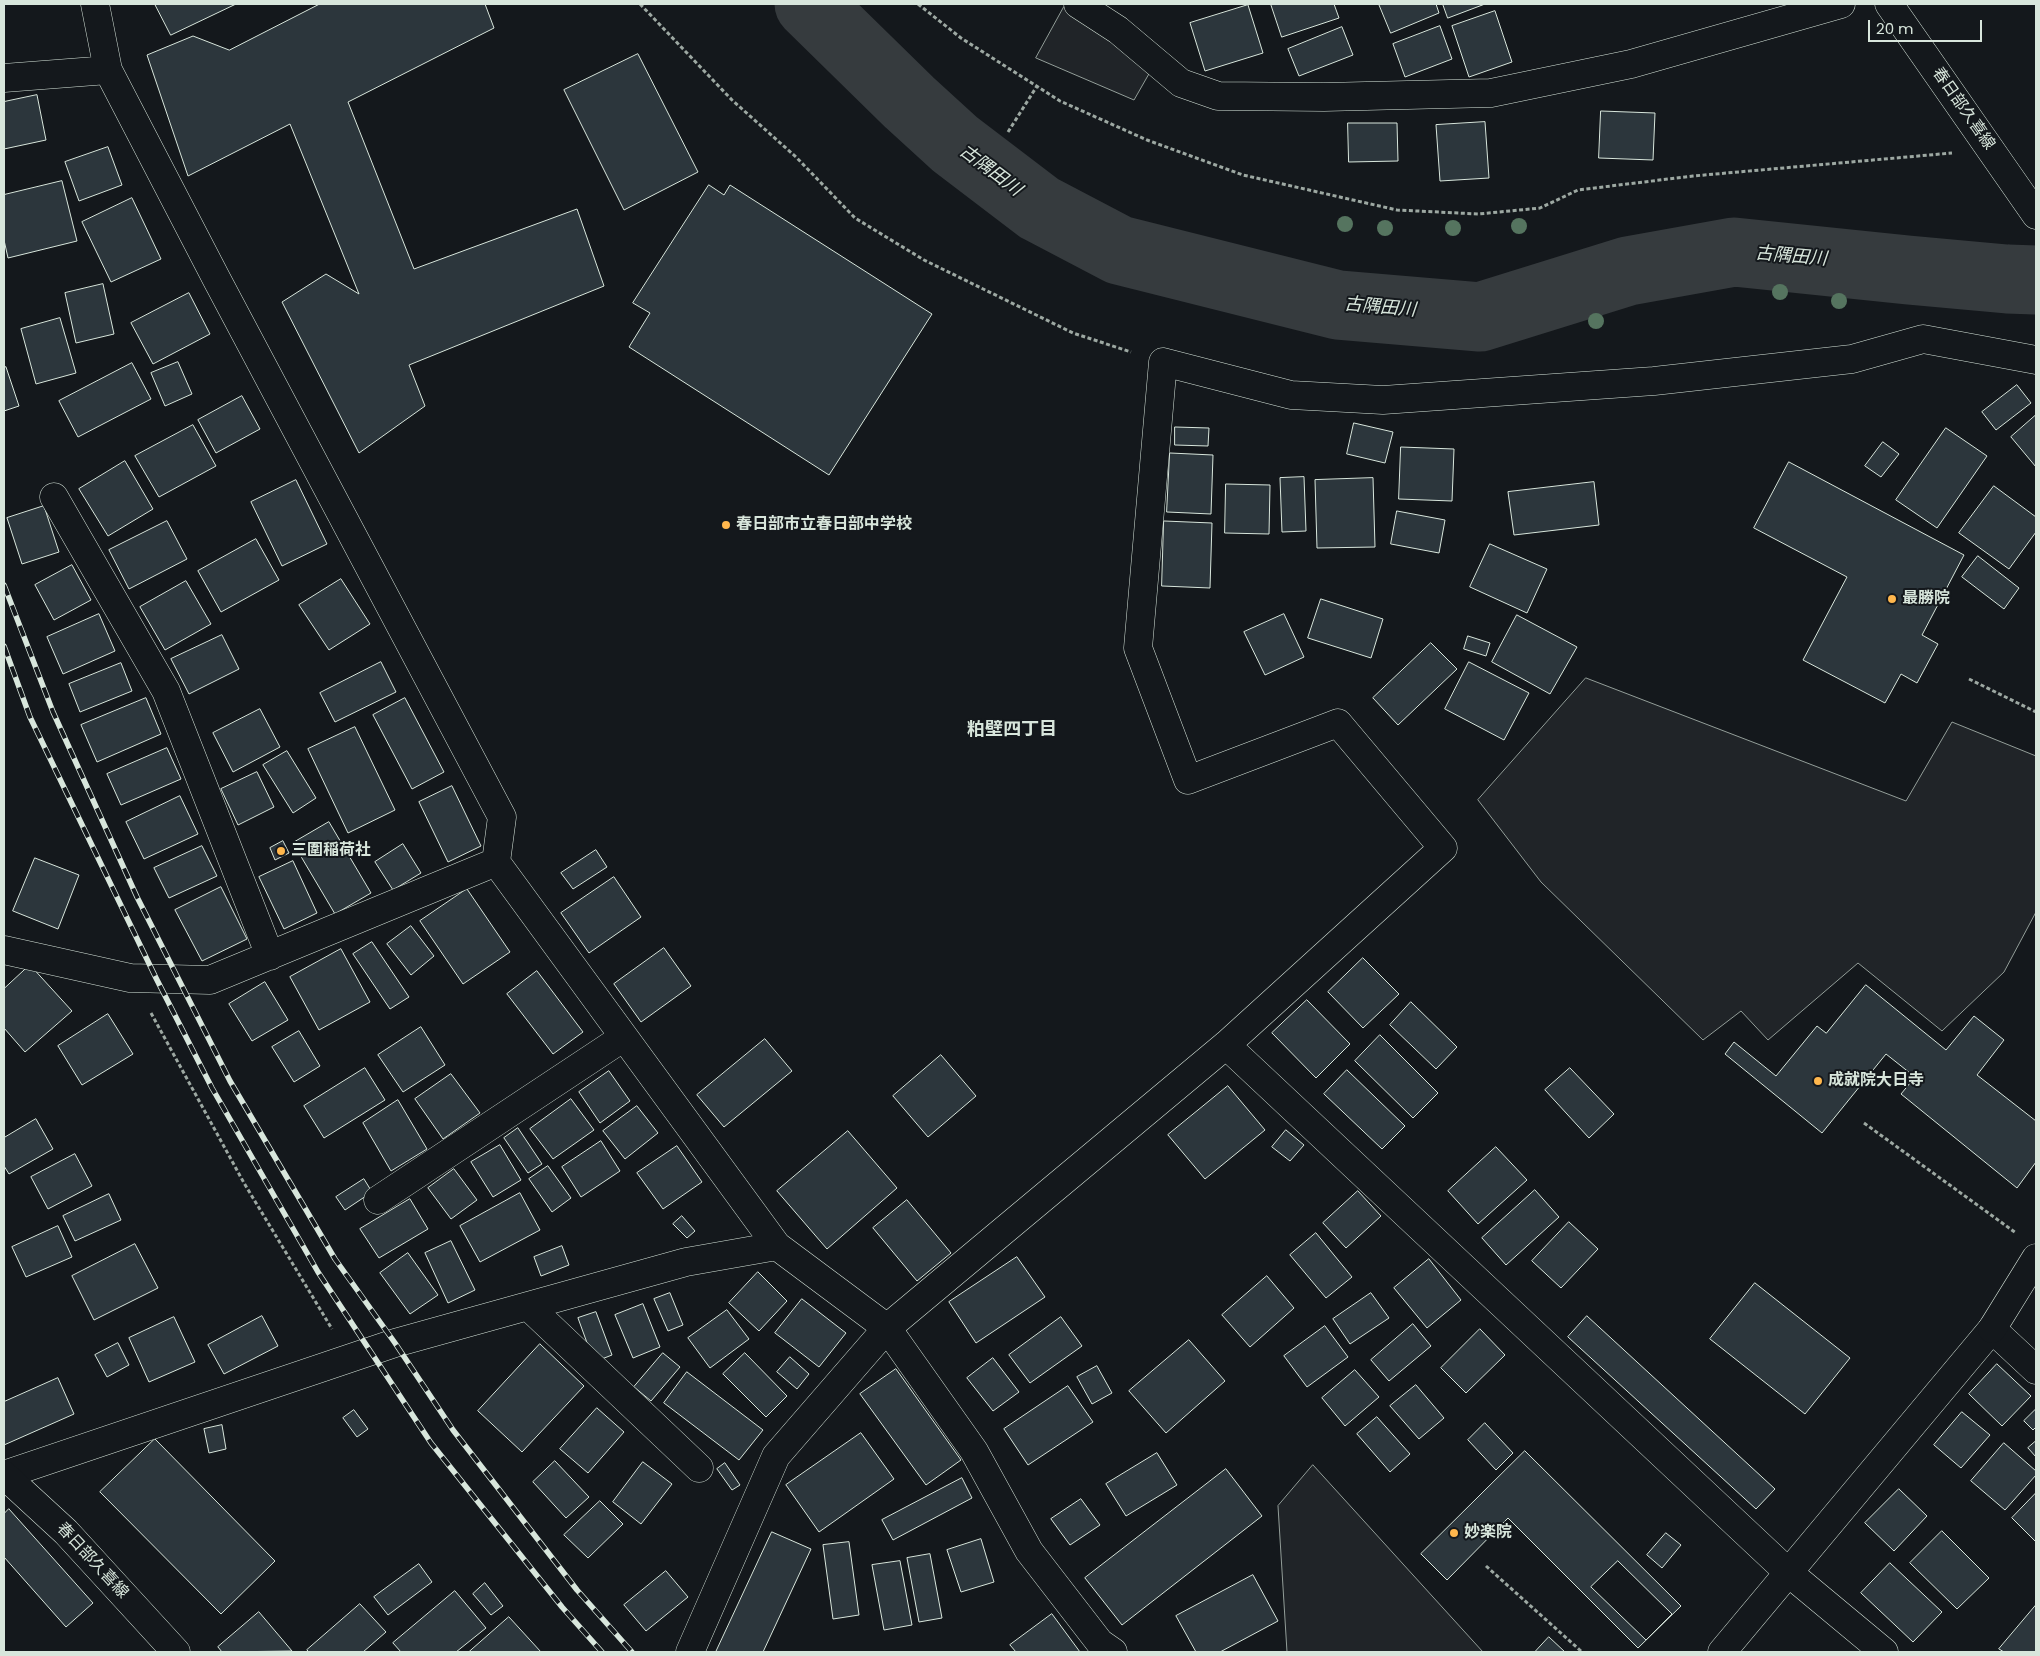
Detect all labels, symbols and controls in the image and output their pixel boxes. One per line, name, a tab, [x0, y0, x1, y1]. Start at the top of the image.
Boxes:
scale bar	[1870, 10, 1984, 42]
text: 20 m	[1876, 18, 1914, 39]
street label: 春日部久喜線	[1928, 64, 1998, 154]
water label: 古隅田川	[955, 141, 1025, 201]
water label: 古隅田川	[1754, 243, 1828, 271]
water label: 古隅田川	[1343, 294, 1417, 322]
place label: 春日部市立春日部中学校	[736, 515, 912, 535]
marker: 春日部市立春日部中学校	[720, 519, 732, 531]
place label: 最勝院	[1902, 589, 1950, 609]
marker: 最勝院	[1886, 593, 1898, 605]
district label: 粕壁四丁目	[967, 719, 1057, 741]
place label: 三圍稲荷社	[291, 841, 371, 861]
marker: 三圍稲荷社	[275, 845, 287, 857]
place label: 成就院大日寺	[1828, 1071, 1924, 1091]
marker: 成就院大日寺	[1812, 1075, 1824, 1087]
street label: 春日部久喜線	[52, 1519, 132, 1603]
place label: 妙楽院	[1464, 1523, 1512, 1543]
marker: 妙楽院	[1448, 1527, 1460, 1539]

